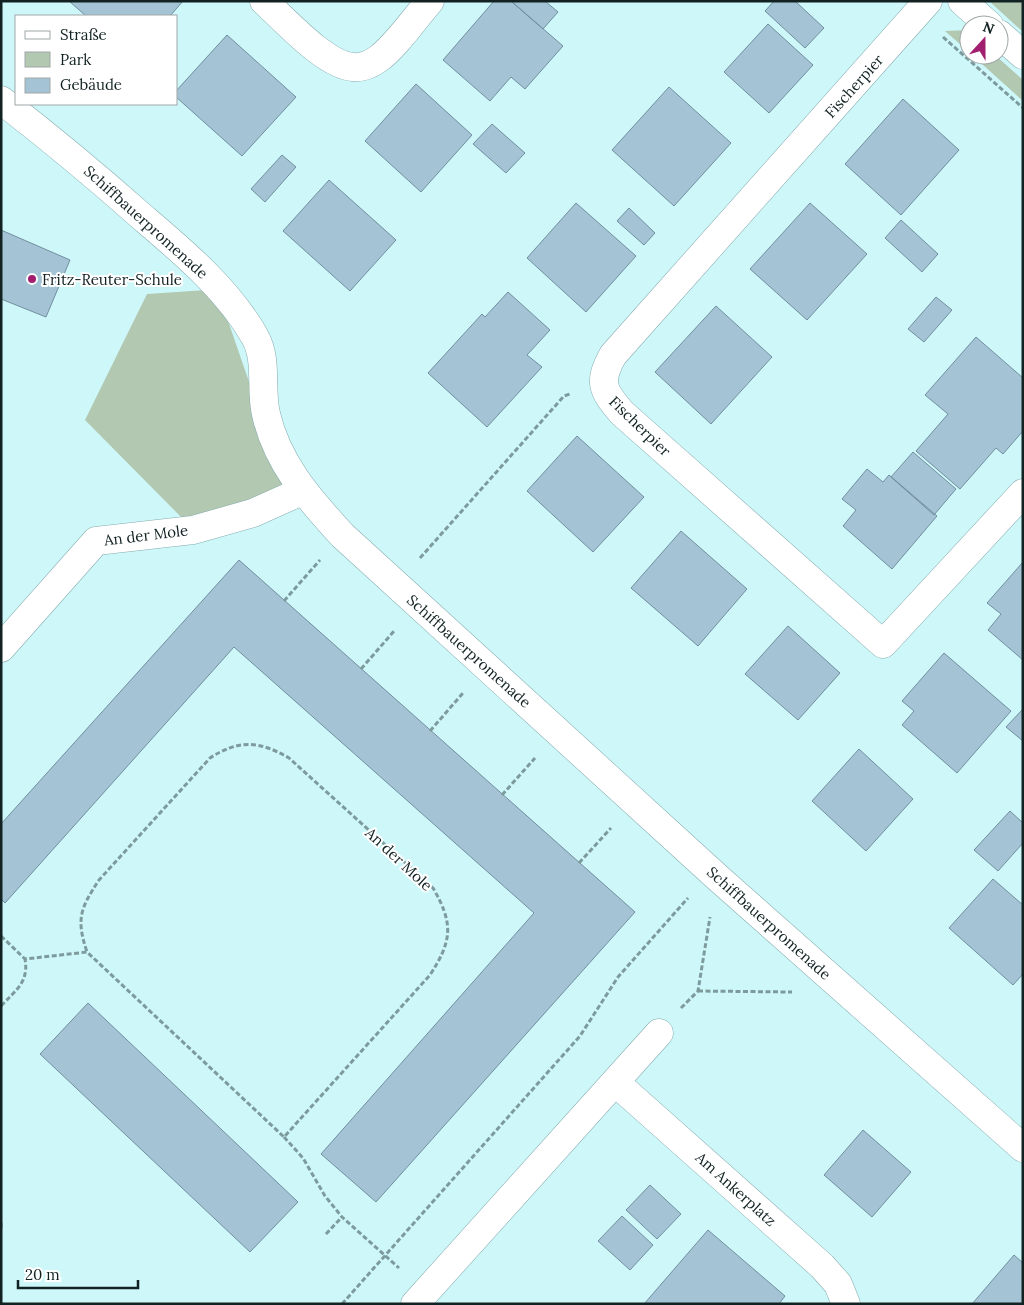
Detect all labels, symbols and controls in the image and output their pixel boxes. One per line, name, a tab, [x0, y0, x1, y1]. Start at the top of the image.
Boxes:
legend	[15, 15, 178, 105]
north arrow	[959, 15, 1009, 65]
text: N	[980, 18, 997, 38]
text: Straße	[60, 25, 107, 44]
text: Park	[60, 50, 91, 69]
street label: Fischerpier	[821, 50, 888, 122]
text: Gebäude	[60, 75, 122, 94]
street label: Schiffbauerpromenade	[80, 161, 212, 283]
place label: Fritz-Reuter-Schule	[42, 270, 182, 289]
marker: Fritz-Reuter-Schule	[26, 273, 38, 285]
street label: Fischerpier	[605, 392, 675, 461]
street label: An der Mole	[102, 520, 189, 550]
street label: Schiffbauerpromenade	[403, 590, 535, 712]
street label: An der Mole	[361, 823, 436, 895]
street label: Schiffbauerpromenade	[703, 862, 835, 984]
street label: Am Ankerplatz	[691, 1147, 780, 1230]
scale bar	[18, 1258, 138, 1290]
text: 20 m	[25, 1265, 60, 1284]

